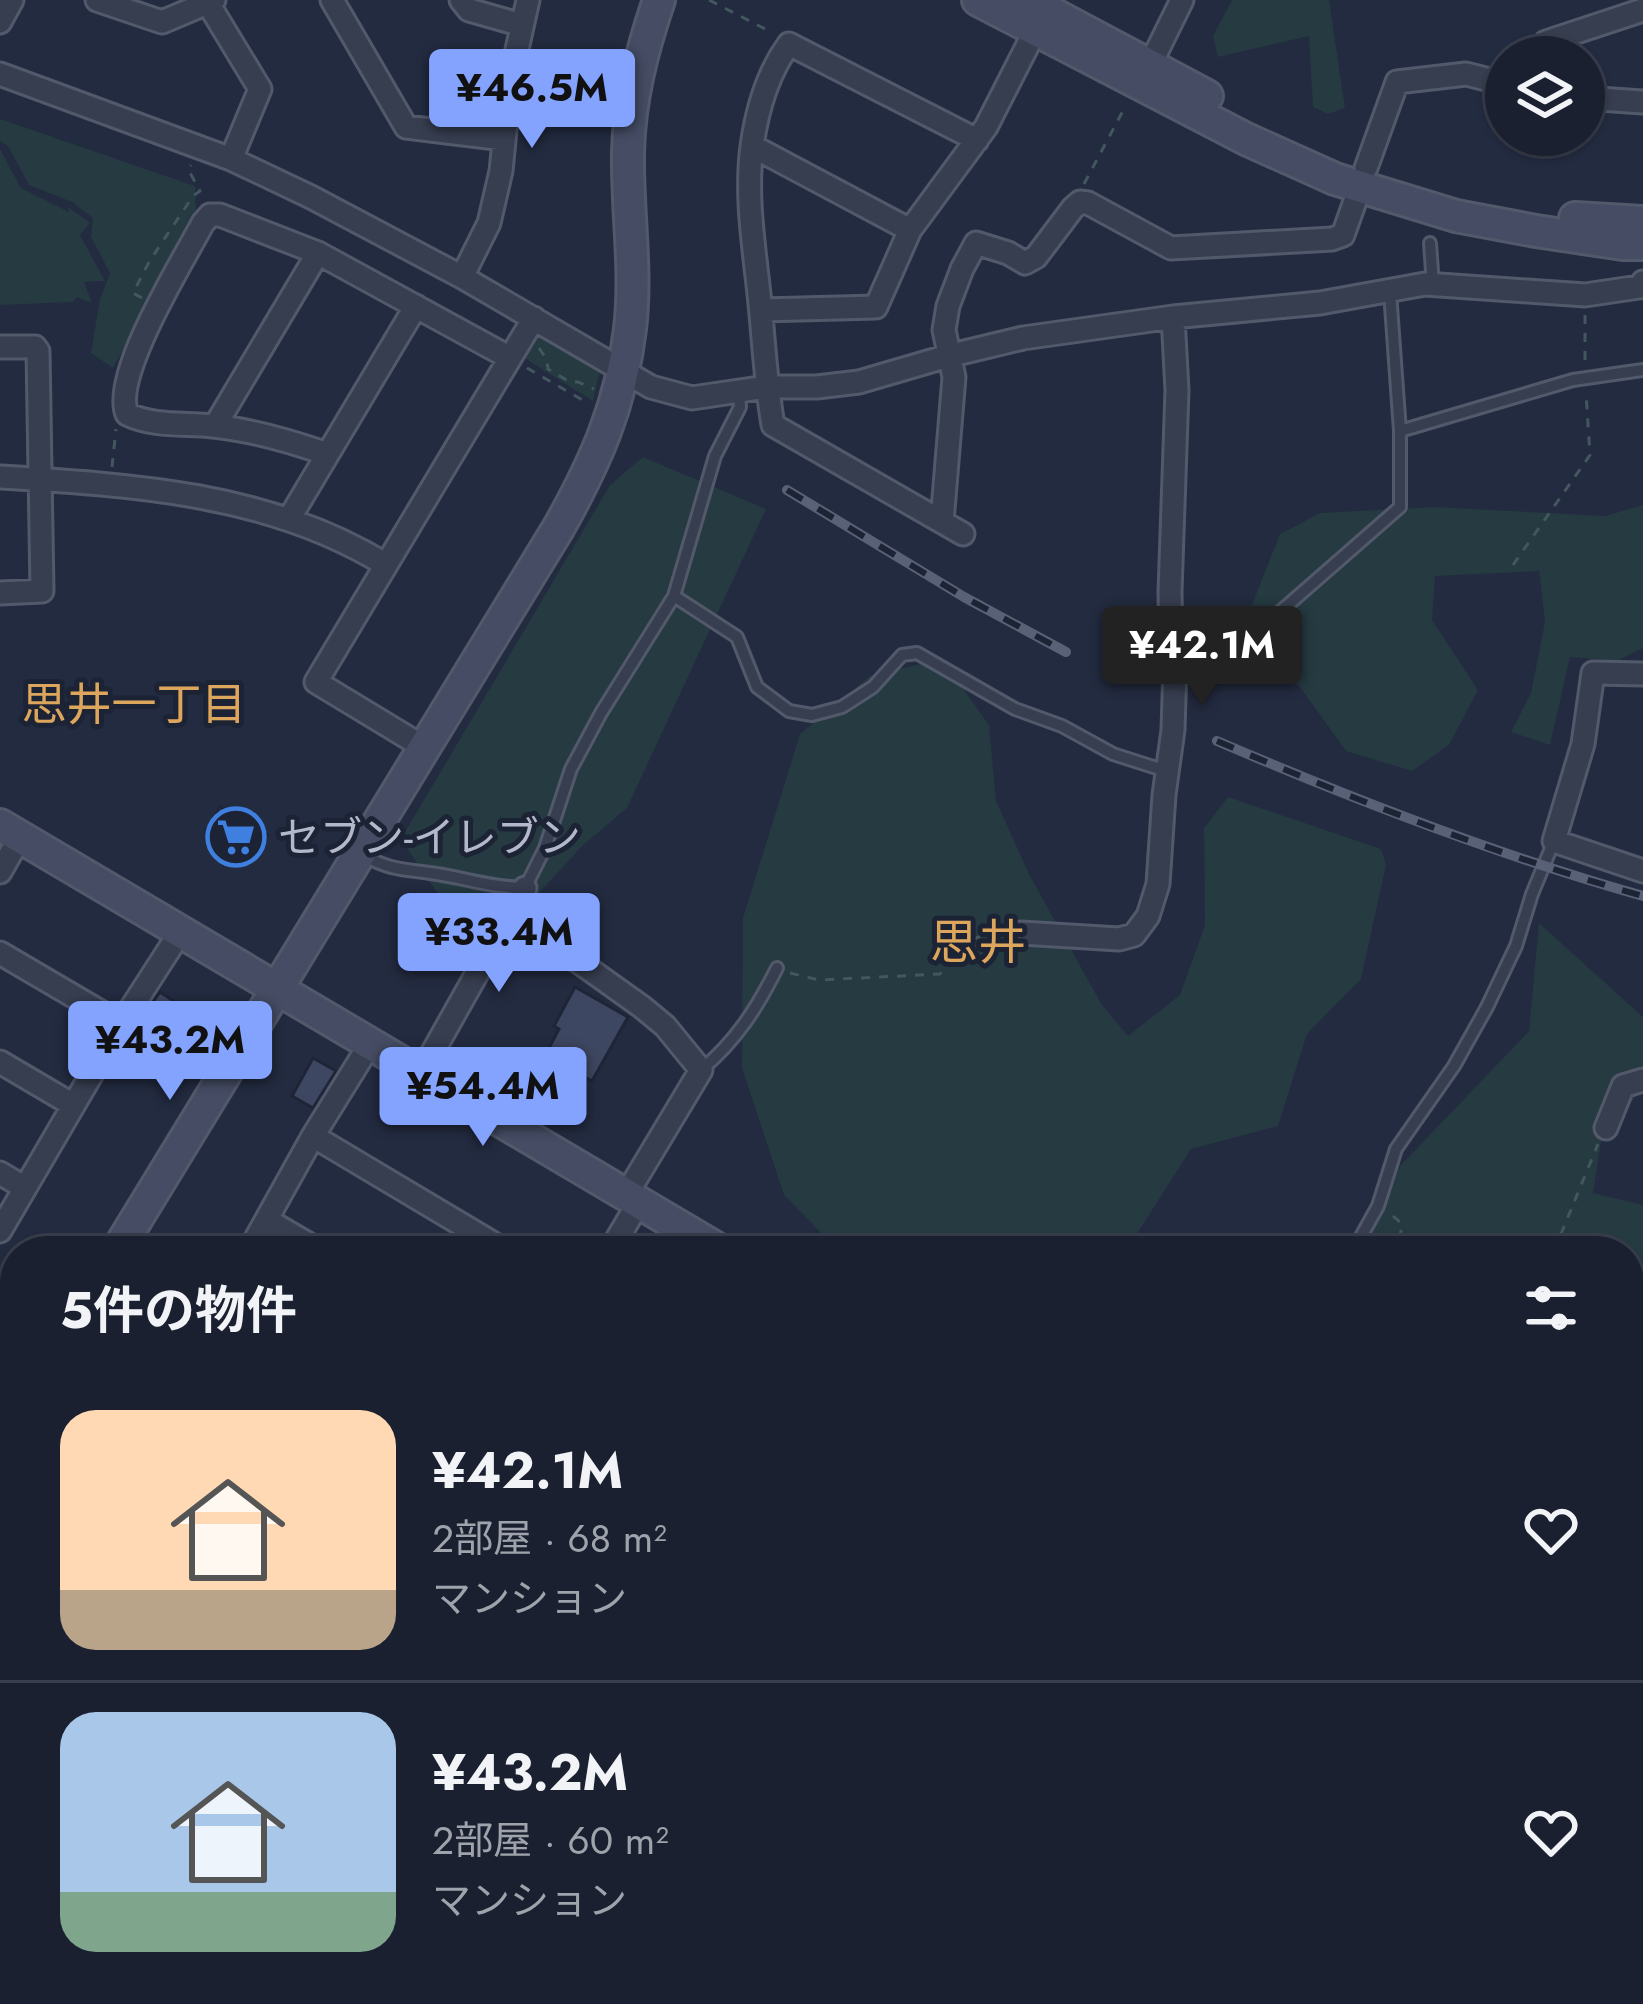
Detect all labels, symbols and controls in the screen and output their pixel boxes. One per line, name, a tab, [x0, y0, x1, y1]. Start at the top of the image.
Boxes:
map controls	[1485, 36, 1605, 156]
button: layers	[1485, 36, 1605, 156]
pin: ¥46.5M	[434, 49, 630, 151]
text: ¥46.5M	[456, 59, 608, 116]
pin: ¥42.1M	[1104, 606, 1300, 708]
text: ¥42.1M	[1129, 616, 1275, 673]
district label: 思井一丁目	[21, 672, 247, 737]
supermarket icon: セブン-イレブン	[205, 806, 267, 868]
place label: セブン-イレブン	[278, 807, 581, 868]
pin: ¥33.4M	[401, 893, 597, 995]
text: ¥33.4M	[425, 903, 573, 960]
district label: 思井	[930, 908, 1026, 977]
pin: ¥43.2M	[72, 1001, 268, 1103]
text: ¥43.2M	[95, 1011, 245, 1068]
pin: ¥54.4M	[385, 1047, 581, 1149]
text: ¥54.4M	[407, 1057, 560, 1114]
text: 5件の物件	[60, 1273, 297, 1347]
icon: filters	[1518, 1275, 1584, 1341]
text: ¥42.1M	[432, 1433, 623, 1507]
icon: home	[156, 1458, 300, 1602]
icon: heart	[1518, 1497, 1584, 1563]
text: 2部屋 · 68 m²	[432, 1510, 667, 1567]
text: マンション	[432, 1570, 627, 1627]
text: ¥43.2M	[432, 1735, 628, 1809]
icon: home	[156, 1760, 300, 1904]
icon: heart	[1518, 1799, 1584, 1865]
text: 2部屋 · 60 m²	[432, 1812, 669, 1869]
text: マンション	[432, 1872, 627, 1929]

